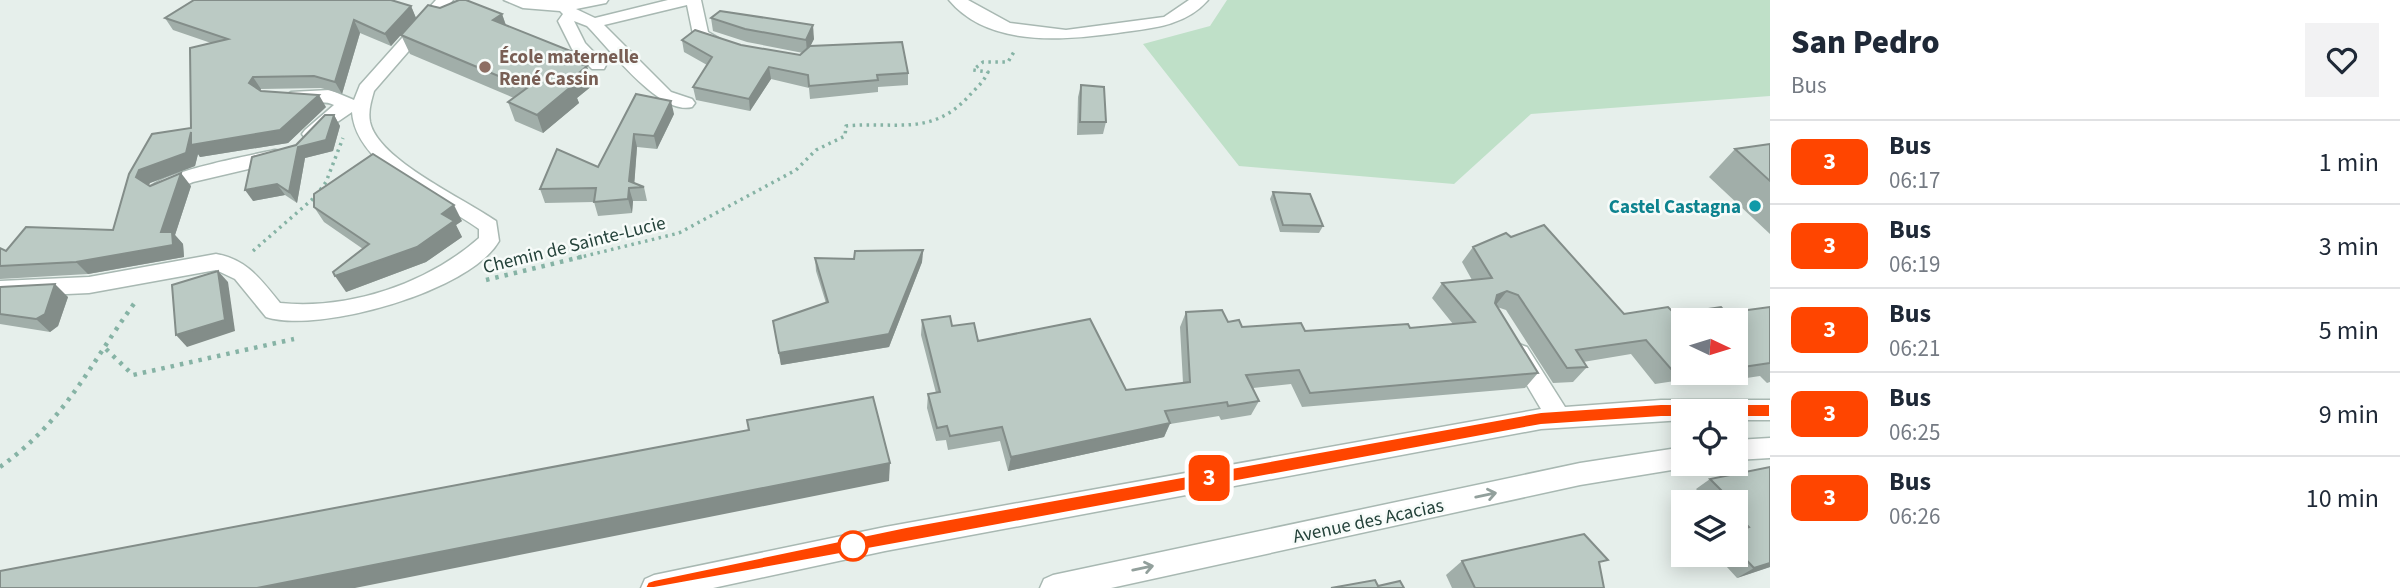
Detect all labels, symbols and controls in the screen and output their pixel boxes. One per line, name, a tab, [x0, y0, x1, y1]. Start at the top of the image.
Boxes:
text: San Pedro	[1791, 19, 1940, 66]
button: heart	[2305, 23, 2379, 97]
place label: École maternelle René Cassin	[499, 44, 639, 93]
marker: École maternelle René Cassin	[477, 59, 493, 75]
text: Bus	[1791, 69, 1827, 102]
text: Bus	[1889, 127, 1931, 164]
text: 3	[1823, 144, 1836, 179]
text: 1 min	[2319, 144, 2379, 181]
text: 06:17	[1889, 164, 1940, 197]
place label: Castel Castagna	[1609, 194, 1741, 221]
marker: Castel Castagna	[1747, 198, 1763, 214]
street label: Chemin de Sainte-Lucie	[480, 210, 669, 281]
text: Bus	[1889, 211, 1931, 248]
text: 3	[1823, 228, 1836, 263]
text: 3 min	[2319, 228, 2379, 265]
text: 06:19	[1889, 248, 1940, 281]
text: Bus	[1889, 295, 1931, 332]
north arrow	[1671, 308, 1748, 385]
map controls	[1671, 308, 1748, 567]
text: 3	[1823, 312, 1836, 347]
text: 5 min	[2319, 312, 2379, 349]
text: 06:21	[1889, 332, 1940, 365]
text: Bus	[1889, 379, 1931, 416]
text: 3	[1823, 396, 1836, 431]
text: 9 min	[2319, 396, 2379, 433]
button: locate	[1671, 399, 1748, 476]
text: 06:25	[1889, 416, 1940, 449]
line badge: 3	[1186, 455, 1232, 501]
text: 3	[1203, 460, 1215, 495]
text: Bus	[1889, 463, 1931, 500]
text: 3	[1823, 480, 1836, 515]
text: 10 min	[2306, 480, 2379, 517]
one-way arrow	[1474, 487, 1496, 500]
button: layers	[1671, 490, 1748, 567]
street label: Avenue des Acacias	[1291, 492, 1446, 551]
text: 06:26	[1889, 500, 1940, 533]
unlabelled marker	[838, 531, 868, 561]
one-way arrow	[1131, 561, 1154, 575]

